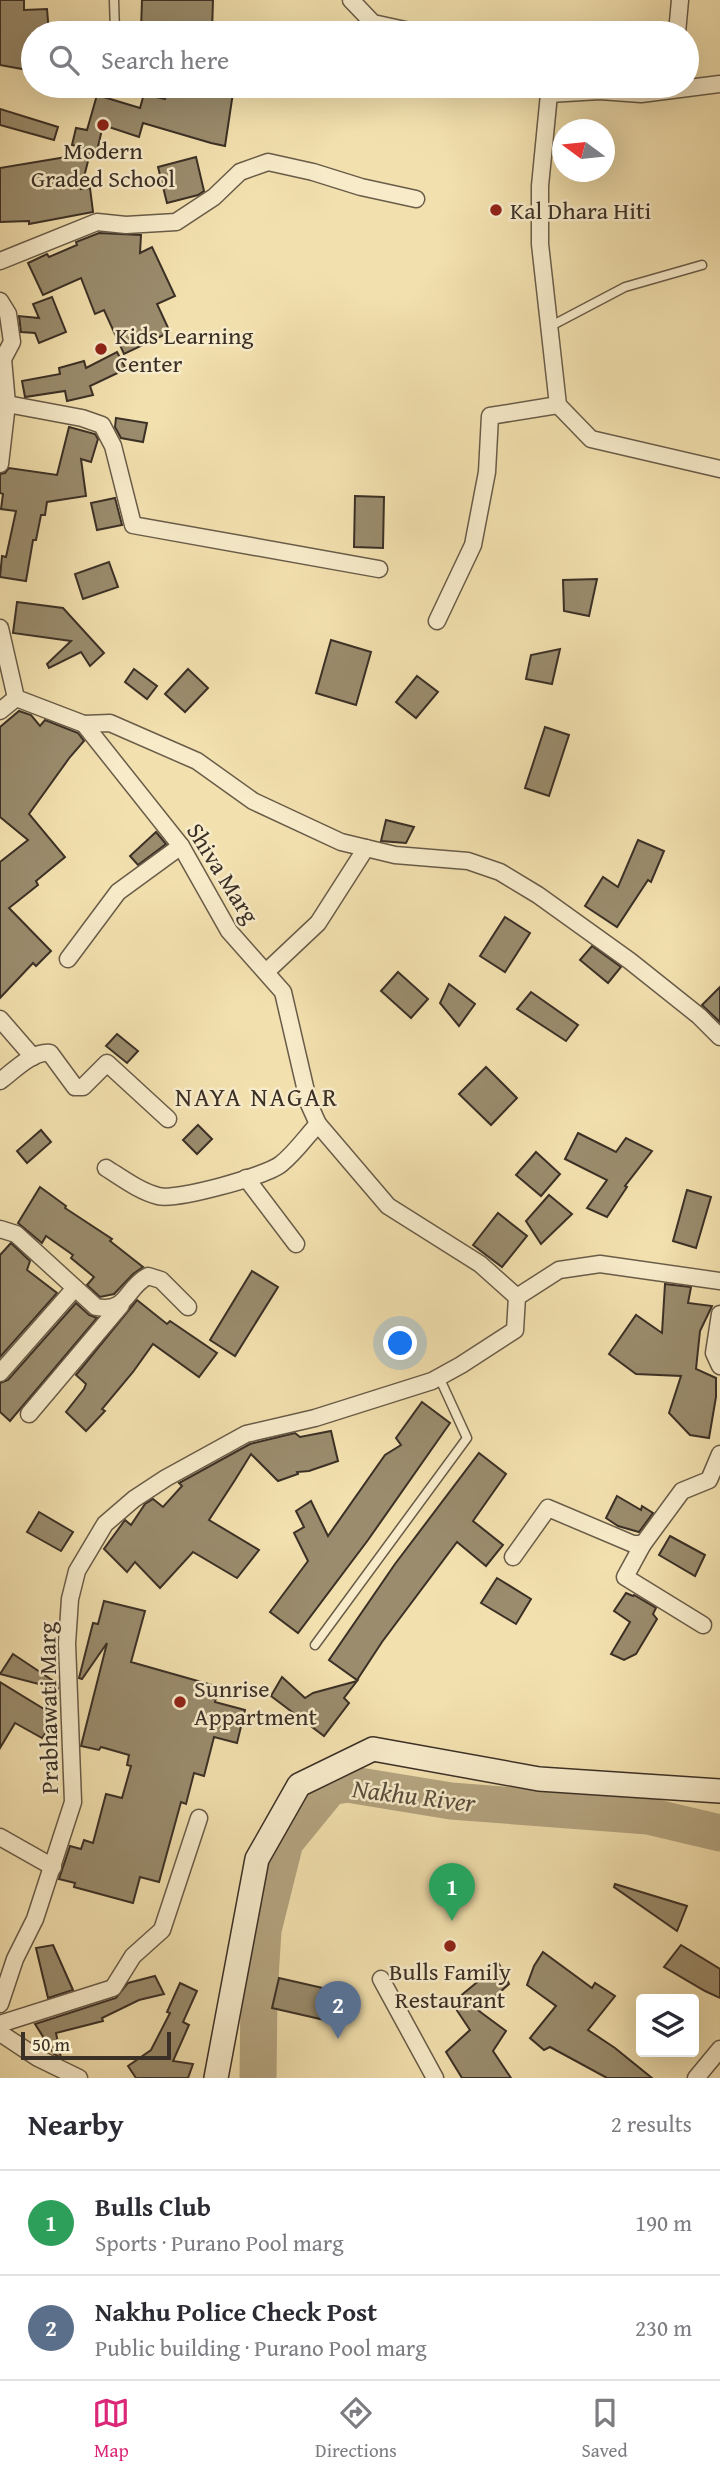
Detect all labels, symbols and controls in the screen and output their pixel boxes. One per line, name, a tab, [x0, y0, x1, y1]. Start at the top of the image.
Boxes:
search box	[21, 21, 699, 98]
text: Search here	[101, 40, 229, 79]
icon: search	[45, 41, 83, 79]
marker: Modern Graded School	[95, 117, 111, 133]
north arrow	[552, 119, 615, 182]
place label: Modern Graded School	[31, 133, 175, 196]
place label: Kal Dhara Hiti	[510, 193, 651, 228]
marker: Kal Dhara Hiti	[488, 202, 504, 218]
place label: Kids Learning Center	[115, 318, 253, 381]
marker: Kids Learning Center	[93, 341, 109, 357]
street label: Shiva Marg	[178, 816, 268, 930]
district label: NAYA NAGAR	[175, 1077, 339, 1116]
your location	[383, 1326, 417, 1360]
street label: Prabhawati Marg	[29, 1622, 67, 1794]
place label: Sunrise Appartment	[194, 1671, 318, 1734]
marker: Sunrise Appartment	[172, 1694, 188, 1710]
water label: Nakhu River	[349, 1768, 479, 1822]
pin: 1	[429, 1863, 475, 1921]
marker: Bulls Family Restaurant	[442, 1938, 458, 1954]
place label: Bulls Family Restaurant	[389, 1954, 511, 2017]
pin: 2	[315, 1981, 361, 2039]
map controls	[636, 1994, 699, 2057]
button: layers	[636, 1994, 699, 2057]
scale bar	[21, 2029, 172, 2061]
text: 50 m	[32, 2030, 70, 2058]
text: Nearby	[28, 2102, 124, 2146]
text: 2 results	[611, 2107, 692, 2140]
text: Bulls Club	[95, 2187, 211, 2226]
text: 1	[45, 2206, 57, 2239]
text: 190 m	[635, 2206, 692, 2239]
text: Sports · Purano Pool marg	[95, 2226, 344, 2259]
text: Nakhu Police Check Post	[95, 2292, 377, 2331]
text: 2	[45, 2311, 57, 2344]
text: 230 m	[635, 2311, 692, 2344]
text: Public building · Purano Pool marg	[95, 2331, 427, 2364]
tab: Map	[92, 2394, 130, 2464]
tab: Directions	[315, 2394, 397, 2464]
tab: Saved	[582, 2394, 628, 2464]

